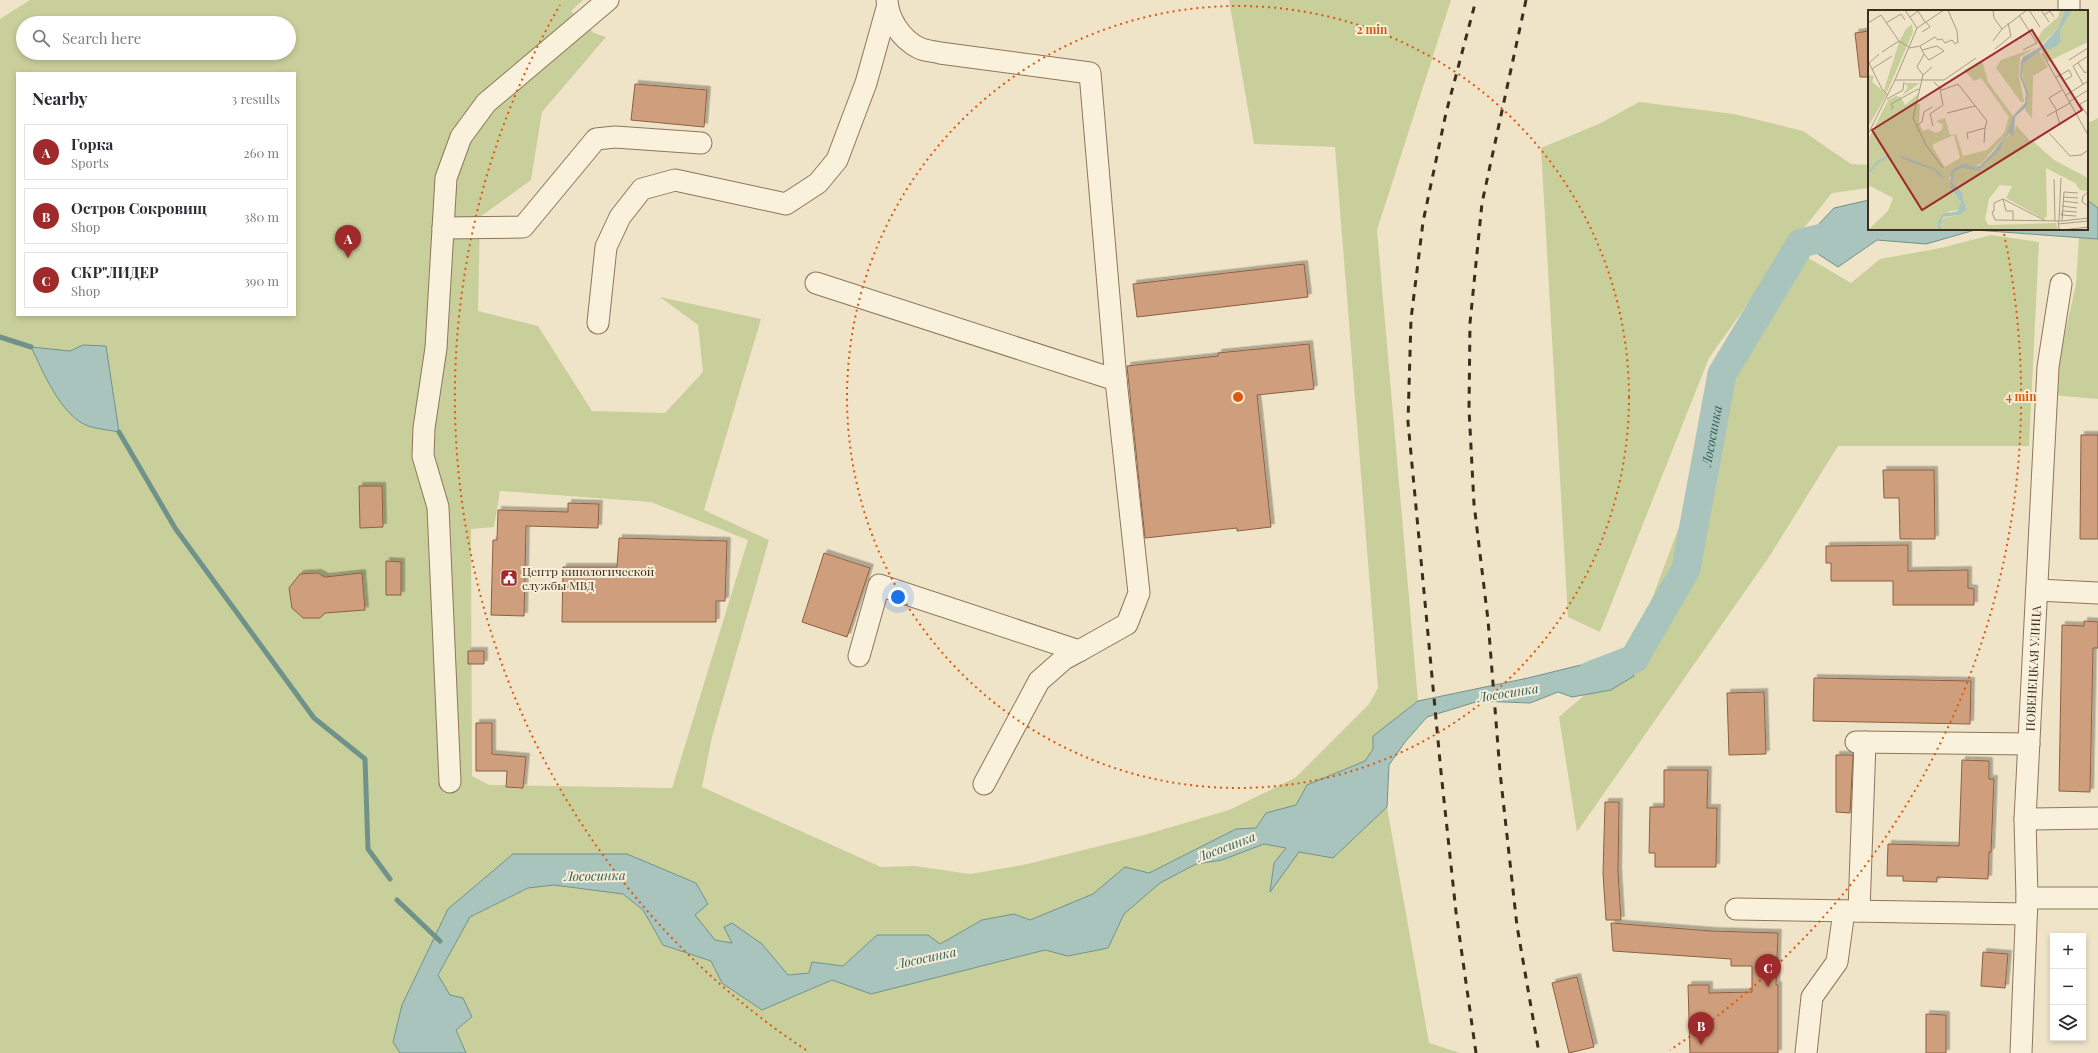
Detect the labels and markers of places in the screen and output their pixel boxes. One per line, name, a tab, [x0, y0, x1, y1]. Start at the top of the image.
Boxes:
pin: A	[335, 225, 361, 258]
centre of rings	[1231, 390, 1245, 404]
place label: Центр кинологической службы МВД	[522, 563, 655, 593]
public building icon: Центр кинологической службы МВД	[499, 568, 519, 588]
pin: C	[1755, 954, 1781, 987]
pin: B	[1688, 1012, 1714, 1045]

